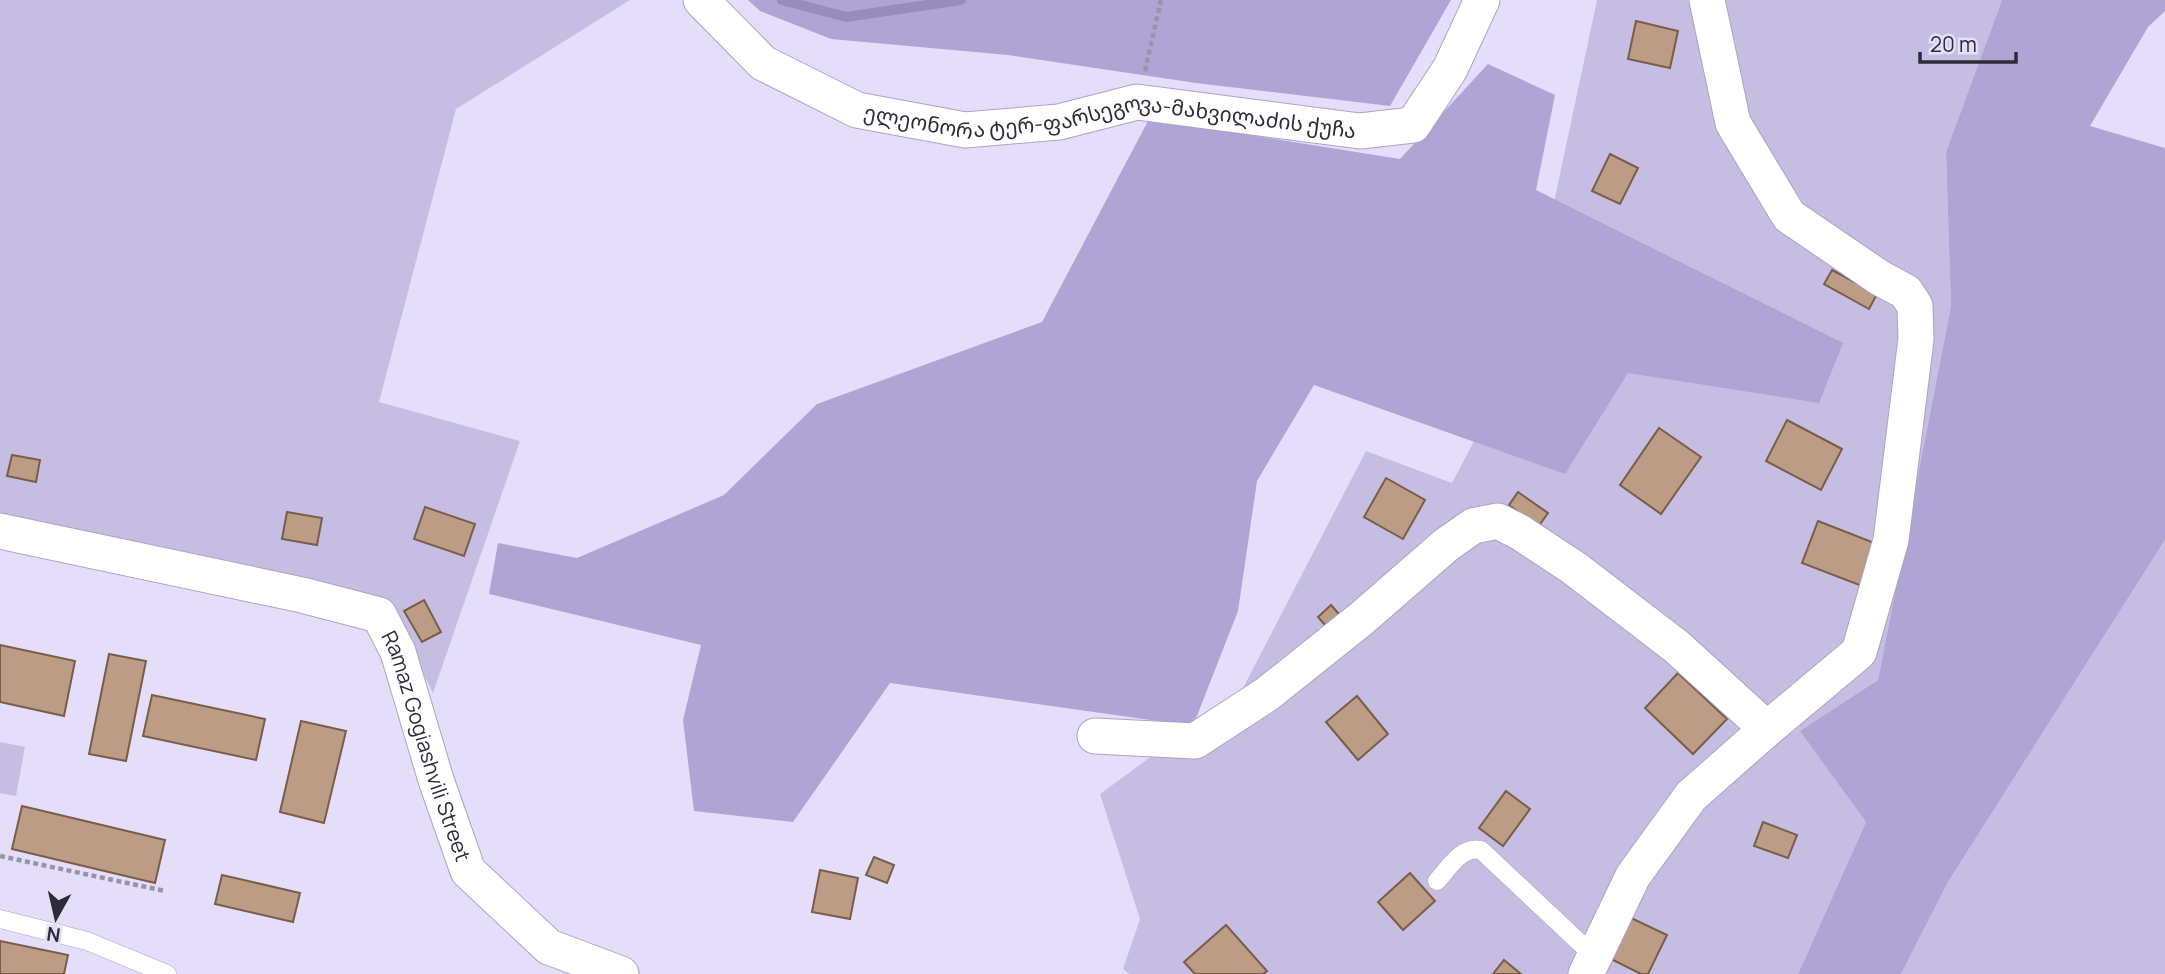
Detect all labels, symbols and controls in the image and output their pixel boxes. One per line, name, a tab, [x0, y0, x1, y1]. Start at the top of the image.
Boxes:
scale bar	[1920, 21, 2016, 65]
text: 20 m	[1930, 30, 1977, 58]
street label: ელეონორა ტერ-ფარსეგოვა-მახვილაძის ქუჩა	[862, 88, 1358, 145]
street label: Ramaz Gogiashvili Street	[375, 626, 477, 865]
north arrow	[21, 883, 91, 953]
text: N	[45, 921, 62, 949]

